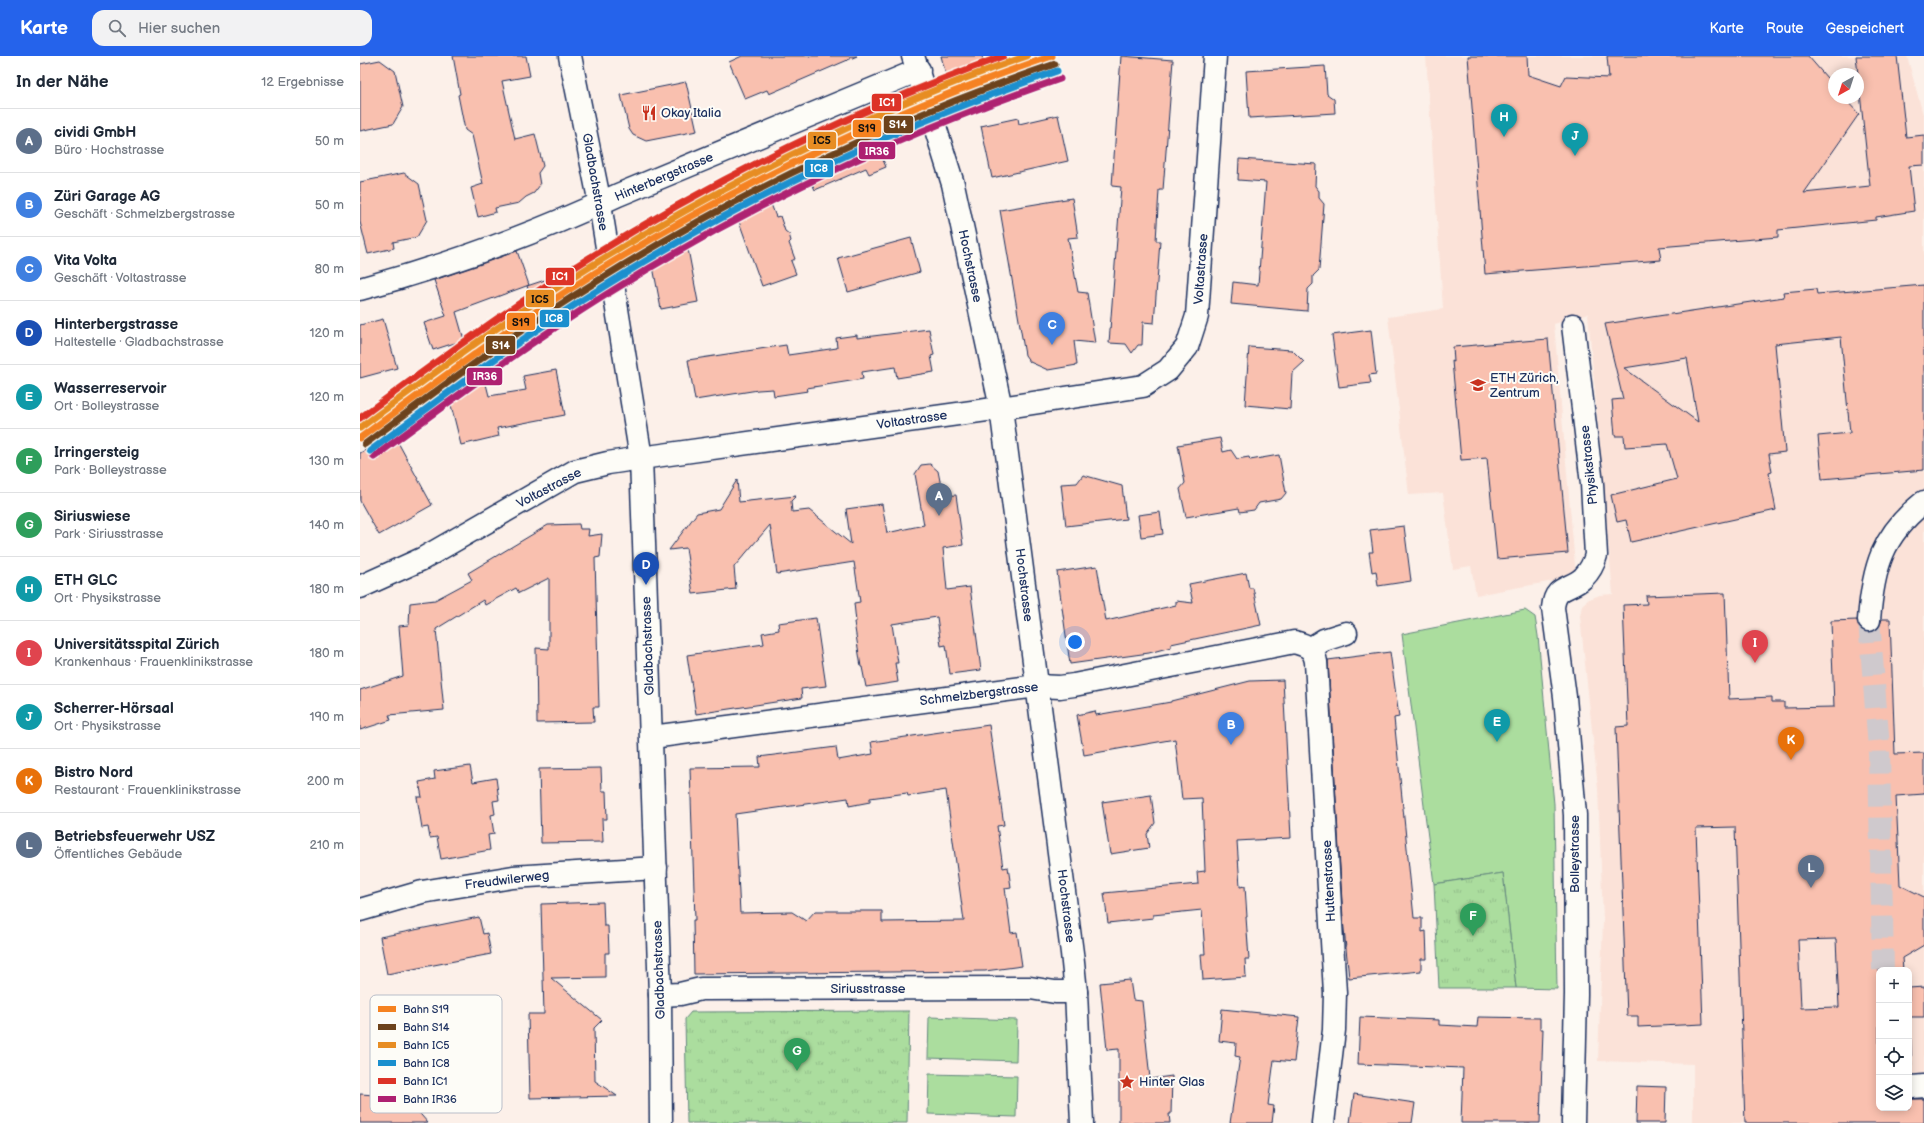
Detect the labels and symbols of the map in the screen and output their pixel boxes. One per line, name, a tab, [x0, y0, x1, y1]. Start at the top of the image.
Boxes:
north arrow	[1828, 68, 1864, 104]
line badge: IC1	[871, 93, 902, 112]
text: IC1	[879, 96, 895, 109]
restaurant icon: Okay Italia	[640, 104, 658, 122]
pin: H	[1491, 104, 1517, 137]
place label: Okay Italia	[661, 105, 721, 121]
line badge: S14	[883, 115, 914, 134]
text: S14	[889, 118, 907, 131]
line badge: S19	[852, 119, 882, 138]
text: S19	[858, 122, 876, 135]
pin: J	[1562, 123, 1588, 156]
line badge: IC5	[807, 131, 837, 150]
street label: Gladbachstrasse	[579, 132, 612, 232]
text: IC5	[813, 134, 832, 147]
line badge: IR36	[858, 141, 896, 160]
text: IR36	[865, 145, 890, 158]
street label: Hinterbergstrasse	[612, 149, 716, 205]
line badge: IC8	[804, 159, 834, 178]
text: IC8	[810, 162, 828, 175]
street label: Hochstrasse	[955, 228, 986, 304]
street label: Voltastrasse	[1191, 233, 1211, 305]
line badge: IC1	[545, 267, 575, 286]
text: IC1	[552, 270, 568, 283]
line badge: IC5	[525, 289, 555, 308]
text: IC5	[531, 293, 550, 306]
line badge: IC8	[539, 309, 570, 328]
line badge: S19	[506, 312, 536, 331]
text: IC8	[545, 312, 563, 325]
pin: C	[1039, 312, 1065, 345]
text: S19	[512, 316, 530, 329]
line badge: S14	[485, 335, 516, 355]
text: S14	[492, 339, 510, 352]
line badge: IR36	[466, 367, 503, 386]
text: IR36	[473, 370, 498, 383]
place label: ETH Zürich, Zentrum	[1489, 370, 1559, 401]
school or university icon: ETH Zürich, Zentrum	[1469, 376, 1487, 394]
street label: Voltastrasse	[876, 407, 949, 433]
street label: Physikstrasse	[1577, 424, 1601, 506]
street label: Voltastrasse	[514, 464, 584, 512]
pin: A	[926, 483, 952, 516]
street label: Hochstrasse	[1012, 547, 1036, 623]
pin: D	[633, 552, 659, 585]
street label: Gladbachstrasse	[638, 596, 658, 696]
pin: I	[1742, 630, 1768, 663]
your location	[1065, 632, 1085, 652]
street label: Schmelzbergstrasse	[919, 679, 1039, 709]
pin: E	[1484, 709, 1510, 742]
pin: B	[1218, 712, 1244, 745]
pin: K	[1778, 727, 1804, 760]
street label: Bolleystrasse	[1567, 815, 1583, 893]
street label: Huttenstrasse	[1319, 839, 1339, 922]
pin: L	[1798, 855, 1824, 888]
street label: Freudwilerweg	[464, 867, 550, 893]
street label: Hochstrasse	[1054, 868, 1078, 944]
pin: F	[1460, 903, 1486, 936]
street label: Gladbachstrasse	[649, 920, 669, 1020]
street label: Siriusstrasse	[830, 981, 906, 997]
legend	[370, 995, 502, 1113]
text: Bahn S19	[403, 1003, 449, 1016]
text: Bahn S14	[403, 1021, 450, 1034]
pin: G	[784, 1038, 810, 1071]
text: Bahn IC5	[403, 1039, 450, 1052]
text: Bahn IC8	[403, 1057, 450, 1070]
place icon: Hinter Glas	[1118, 1073, 1136, 1091]
place label: Hinter Glas	[1139, 1074, 1205, 1090]
text: Bahn IC1	[403, 1075, 448, 1088]
text: Bahn IR36	[403, 1093, 457, 1106]

